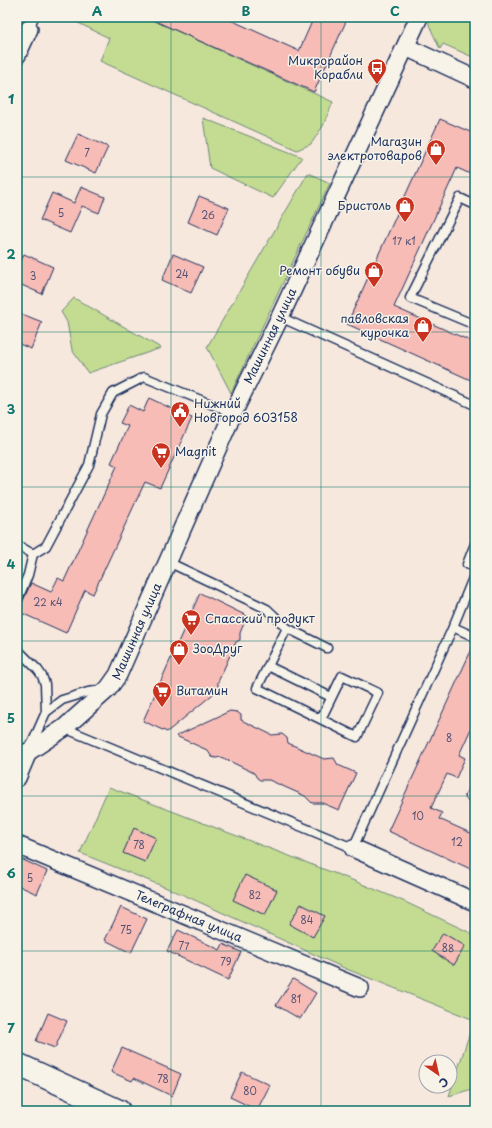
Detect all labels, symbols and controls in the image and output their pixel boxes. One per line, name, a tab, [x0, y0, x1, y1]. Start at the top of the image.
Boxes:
text: A	[92, 1, 102, 20]
text: B	[242, 1, 251, 20]
text: C	[390, 1, 400, 20]
place label: Микрорайон Корабли	[288, 51, 363, 83]
bus stop icon: Микрорайон Корабли	[366, 57, 388, 85]
text: 1	[8, 89, 14, 108]
place label: Магазин электротоваров	[327, 132, 422, 164]
shop icon: Магазин электротоваров	[425, 138, 447, 166]
house number: 7	[84, 145, 90, 160]
shop icon: Бристоль	[394, 195, 416, 223]
place label: Бристоль	[338, 196, 391, 214]
house number: 5	[58, 205, 64, 220]
house number: 26	[201, 207, 215, 222]
house number: 17 к1	[392, 233, 416, 248]
text: 2	[6, 244, 16, 263]
shop icon: Ремонт обуви	[363, 260, 385, 288]
place label: Ремонт обуви	[279, 261, 360, 279]
house number: 24	[175, 266, 189, 281]
house number: 3	[30, 268, 36, 283]
street label: Машинная улица	[239, 284, 300, 387]
place label: павловская курочка	[340, 309, 409, 341]
shop icon: павловская курочка	[412, 315, 434, 343]
place label: Нижний Новгород 603158	[194, 394, 298, 426]
text: 3	[7, 399, 16, 418]
public building icon: Нижний Новгород 603158	[169, 400, 191, 428]
supermarket icon: Magnit	[150, 441, 172, 469]
place label: Magnit	[175, 442, 217, 460]
text: 4	[7, 554, 16, 573]
street label: Машинная улица	[107, 579, 166, 683]
house number: 22 к4	[33, 594, 63, 609]
supermarket icon: Спасский продукт	[180, 608, 202, 636]
place label: Спасский продукт	[205, 609, 315, 627]
shop icon: ЗооДруг	[168, 638, 190, 666]
place label: ЗооДруг	[193, 639, 243, 657]
supermarket icon: Витамин	[151, 680, 173, 708]
place label: Витамин	[176, 681, 228, 699]
text: 5	[7, 708, 15, 727]
house number: 8	[446, 730, 452, 745]
house number: 10	[412, 808, 424, 823]
house number: 12	[451, 834, 463, 849]
house number: 78	[133, 837, 145, 852]
text: 6	[6, 863, 16, 882]
house number: 5	[27, 870, 33, 885]
street label: Телеграфная улица	[133, 885, 246, 946]
house number: 82	[249, 887, 261, 902]
house number: 84	[301, 912, 314, 927]
house number: 75	[120, 922, 132, 937]
house number: 77	[178, 938, 190, 953]
house number: 88	[442, 940, 454, 955]
house number: 79	[220, 954, 232, 969]
house number: 81	[291, 991, 301, 1006]
text: 7	[7, 1018, 15, 1037]
north arrow	[418, 1054, 458, 1094]
house number: 78	[157, 1071, 169, 1086]
text: С	[436, 1073, 452, 1092]
house number: 80	[243, 1083, 257, 1098]

